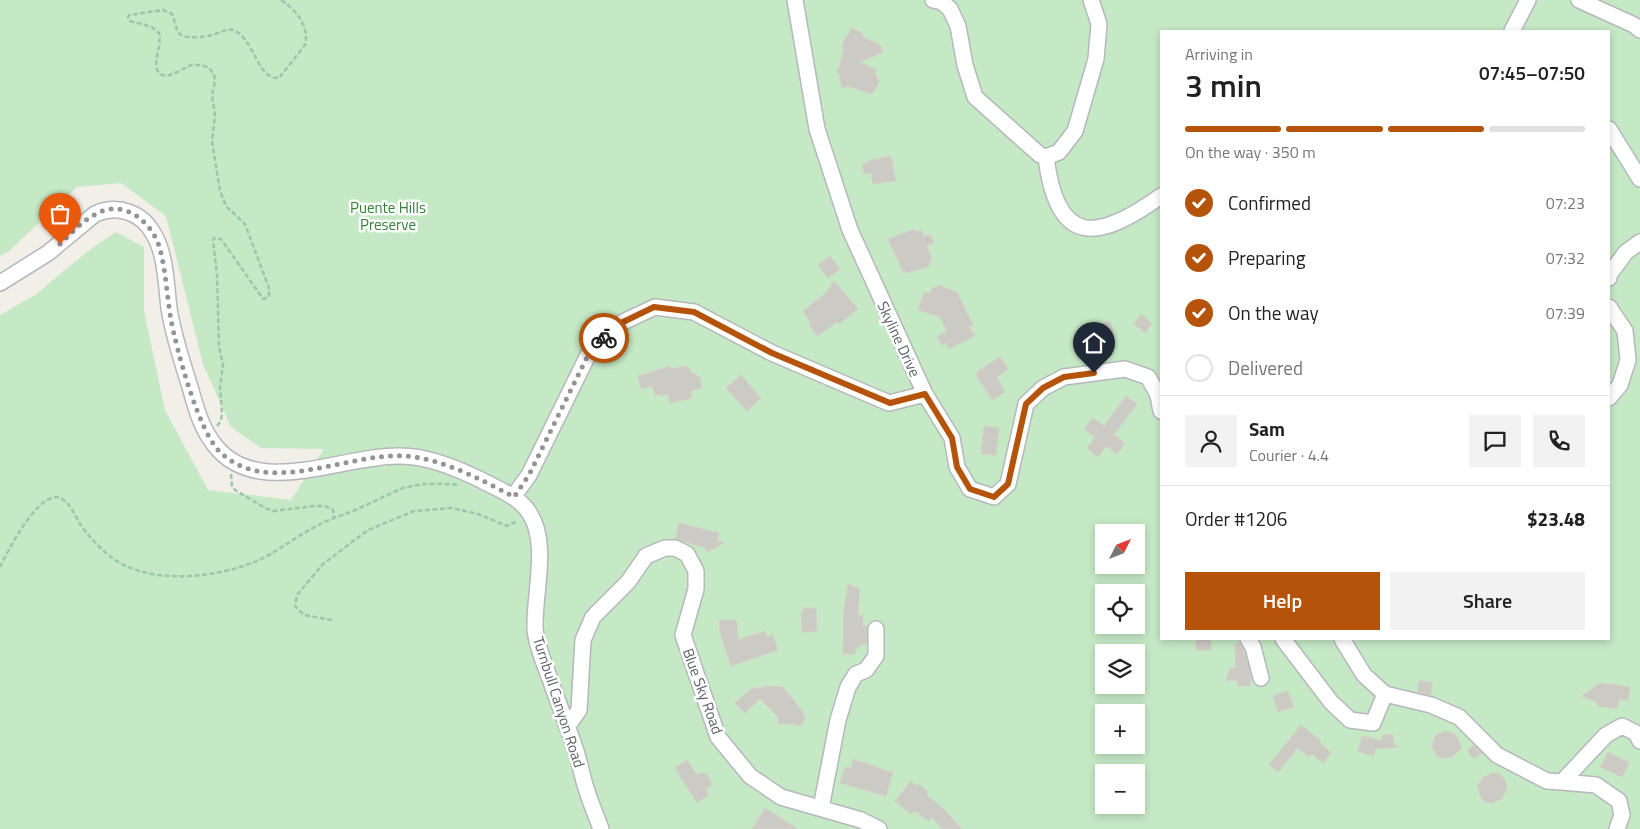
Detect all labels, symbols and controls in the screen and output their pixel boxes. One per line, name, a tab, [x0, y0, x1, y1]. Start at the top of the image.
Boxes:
text: Arriving in	[1185, 42, 1253, 66]
text: 07:45–07:50	[1479, 58, 1585, 87]
text: 3 min	[1185, 61, 1262, 109]
text: On the way · 350 m	[1185, 140, 1316, 164]
text: Confirmed	[1228, 188, 1311, 217]
icon: check	[1185, 189, 1213, 217]
text: 07:23	[1546, 191, 1585, 215]
pin	[39, 193, 81, 244]
park label: Puente Hills Preserve	[350, 196, 426, 236]
icon: bag	[46, 200, 74, 228]
text: Preparing	[1228, 243, 1305, 272]
icon: check	[1185, 244, 1213, 272]
text: 07:32	[1546, 246, 1585, 270]
street label: Skyline Drive	[871, 297, 927, 381]
text: On the way	[1228, 298, 1319, 327]
icon: check	[1185, 299, 1213, 327]
text: 07:39	[1546, 301, 1585, 325]
courier	[579, 313, 629, 363]
pin	[1073, 322, 1115, 373]
icon: bike	[590, 324, 618, 352]
icon: home	[1080, 329, 1108, 357]
text: Delivered	[1228, 353, 1303, 382]
text: Sam	[1249, 414, 1285, 443]
button: person	[1185, 415, 1237, 467]
button: chat	[1469, 415, 1521, 467]
button: phone	[1533, 415, 1585, 467]
text: Courier · 4.4	[1249, 443, 1329, 467]
text: Order #1206	[1185, 504, 1287, 533]
text: $23.48	[1527, 504, 1585, 533]
north arrow	[1095, 524, 1145, 574]
map controls	[1095, 524, 1145, 814]
button: Help	[1185, 572, 1380, 630]
button: Share	[1390, 572, 1585, 630]
button: locate	[1095, 584, 1145, 634]
street label: Turnbull Canyon Road	[527, 634, 591, 770]
button: layers	[1095, 644, 1145, 694]
street label: Blue Sky Road	[677, 645, 729, 737]
button: +	[1095, 704, 1145, 754]
button: −	[1095, 764, 1145, 814]

